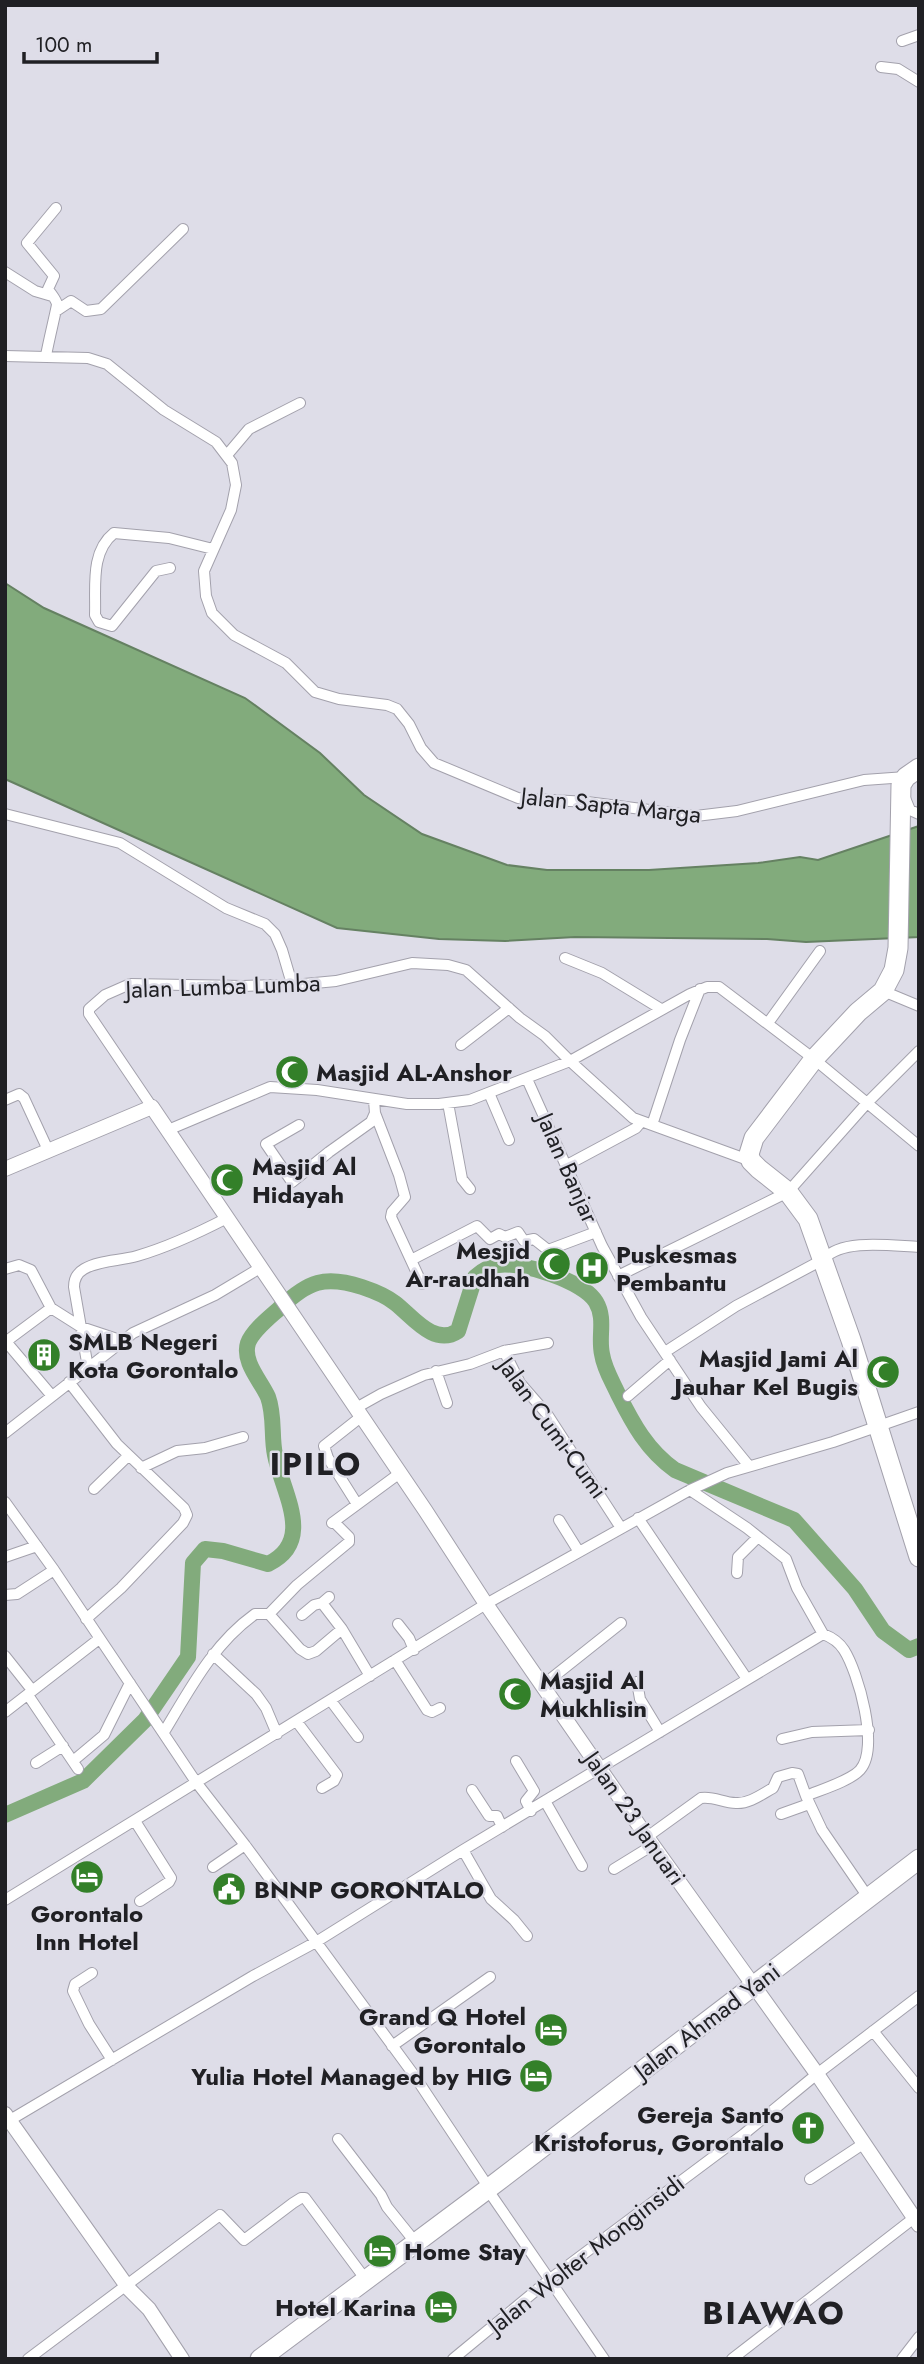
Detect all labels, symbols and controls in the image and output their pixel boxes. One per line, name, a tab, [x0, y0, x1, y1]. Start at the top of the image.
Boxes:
scale bar	[24, 21, 158, 65]
text: 100 m	[35, 30, 92, 60]
street label: Jalan Sapta Marga	[516, 778, 703, 832]
street label: Jalan Lumba Lumba	[122, 965, 321, 1007]
mosque icon: Masjid AL-Anshor	[273, 1053, 311, 1091]
place label: Masjid AL-Anshor	[316, 1055, 512, 1090]
street label: Jalan Banjar	[527, 1104, 608, 1229]
place label: Masjid Al Hidayah	[252, 1149, 357, 1212]
mosque icon: Masjid Al Hidayah	[208, 1161, 246, 1199]
place label: Mesjid Ar-raudhah	[405, 1233, 530, 1296]
place label: Puskesmas Pembantu	[616, 1237, 737, 1300]
mosque icon: Mesjid Ar-raudhah	[535, 1245, 573, 1283]
hospital icon: Puskesmas Pembantu	[573, 1249, 611, 1287]
place label: SMLB Negeri Kota Gorontalo	[68, 1324, 238, 1387]
building icon: SMLB Negeri Kota Gorontalo	[25, 1336, 63, 1374]
place label: Masjid Jami Al Jauhar Kel Bugis	[670, 1341, 858, 1404]
street label: Jalan Cumi-Cumi	[488, 1348, 616, 1506]
mosque icon: Masjid Jami Al Jauhar Kel Bugis	[864, 1353, 902, 1391]
district label: IPILO	[270, 1441, 362, 1487]
place label: Masjid Al Mukhlisin	[540, 1663, 647, 1726]
mosque icon: Masjid Al Mukhlisin	[496, 1675, 534, 1713]
street label: Jalan 23 Januari	[574, 1741, 694, 1892]
hotel icon: Gorontalo Inn Hotel	[68, 1858, 106, 1896]
public building icon: BNNP GORONTALO	[210, 1870, 248, 1908]
place label: BNNP GORONTALO	[254, 1872, 484, 1907]
place label: Gorontalo Inn Hotel	[31, 1896, 143, 1959]
street label: Jalan Ahmad Yani	[624, 1954, 787, 2090]
place label: Grand Q Hotel Gorontalo	[359, 1999, 526, 2062]
hotel icon: Grand Q Hotel Gorontalo	[532, 2011, 570, 2049]
hotel icon: Yulia Hotel Managed by HIG	[517, 2057, 555, 2095]
place label: Yulia Hotel Managed by HIG	[190, 2059, 512, 2094]
place label: Gereja Santo Kristoforus, Gorontalo	[534, 2097, 784, 2160]
church icon: Gereja Santo Kristoforus, Gorontalo	[789, 2109, 827, 2147]
street label: Jalan Wolter Monginsidi	[478, 2166, 692, 2344]
hotel icon: Home Stay	[361, 2232, 399, 2270]
place label: Home Stay	[404, 2234, 526, 2269]
hotel icon: Hotel Karina	[422, 2288, 460, 2326]
place label: Hotel Karina	[275, 2290, 416, 2325]
district label: BIAWAO	[702, 2290, 846, 2336]

